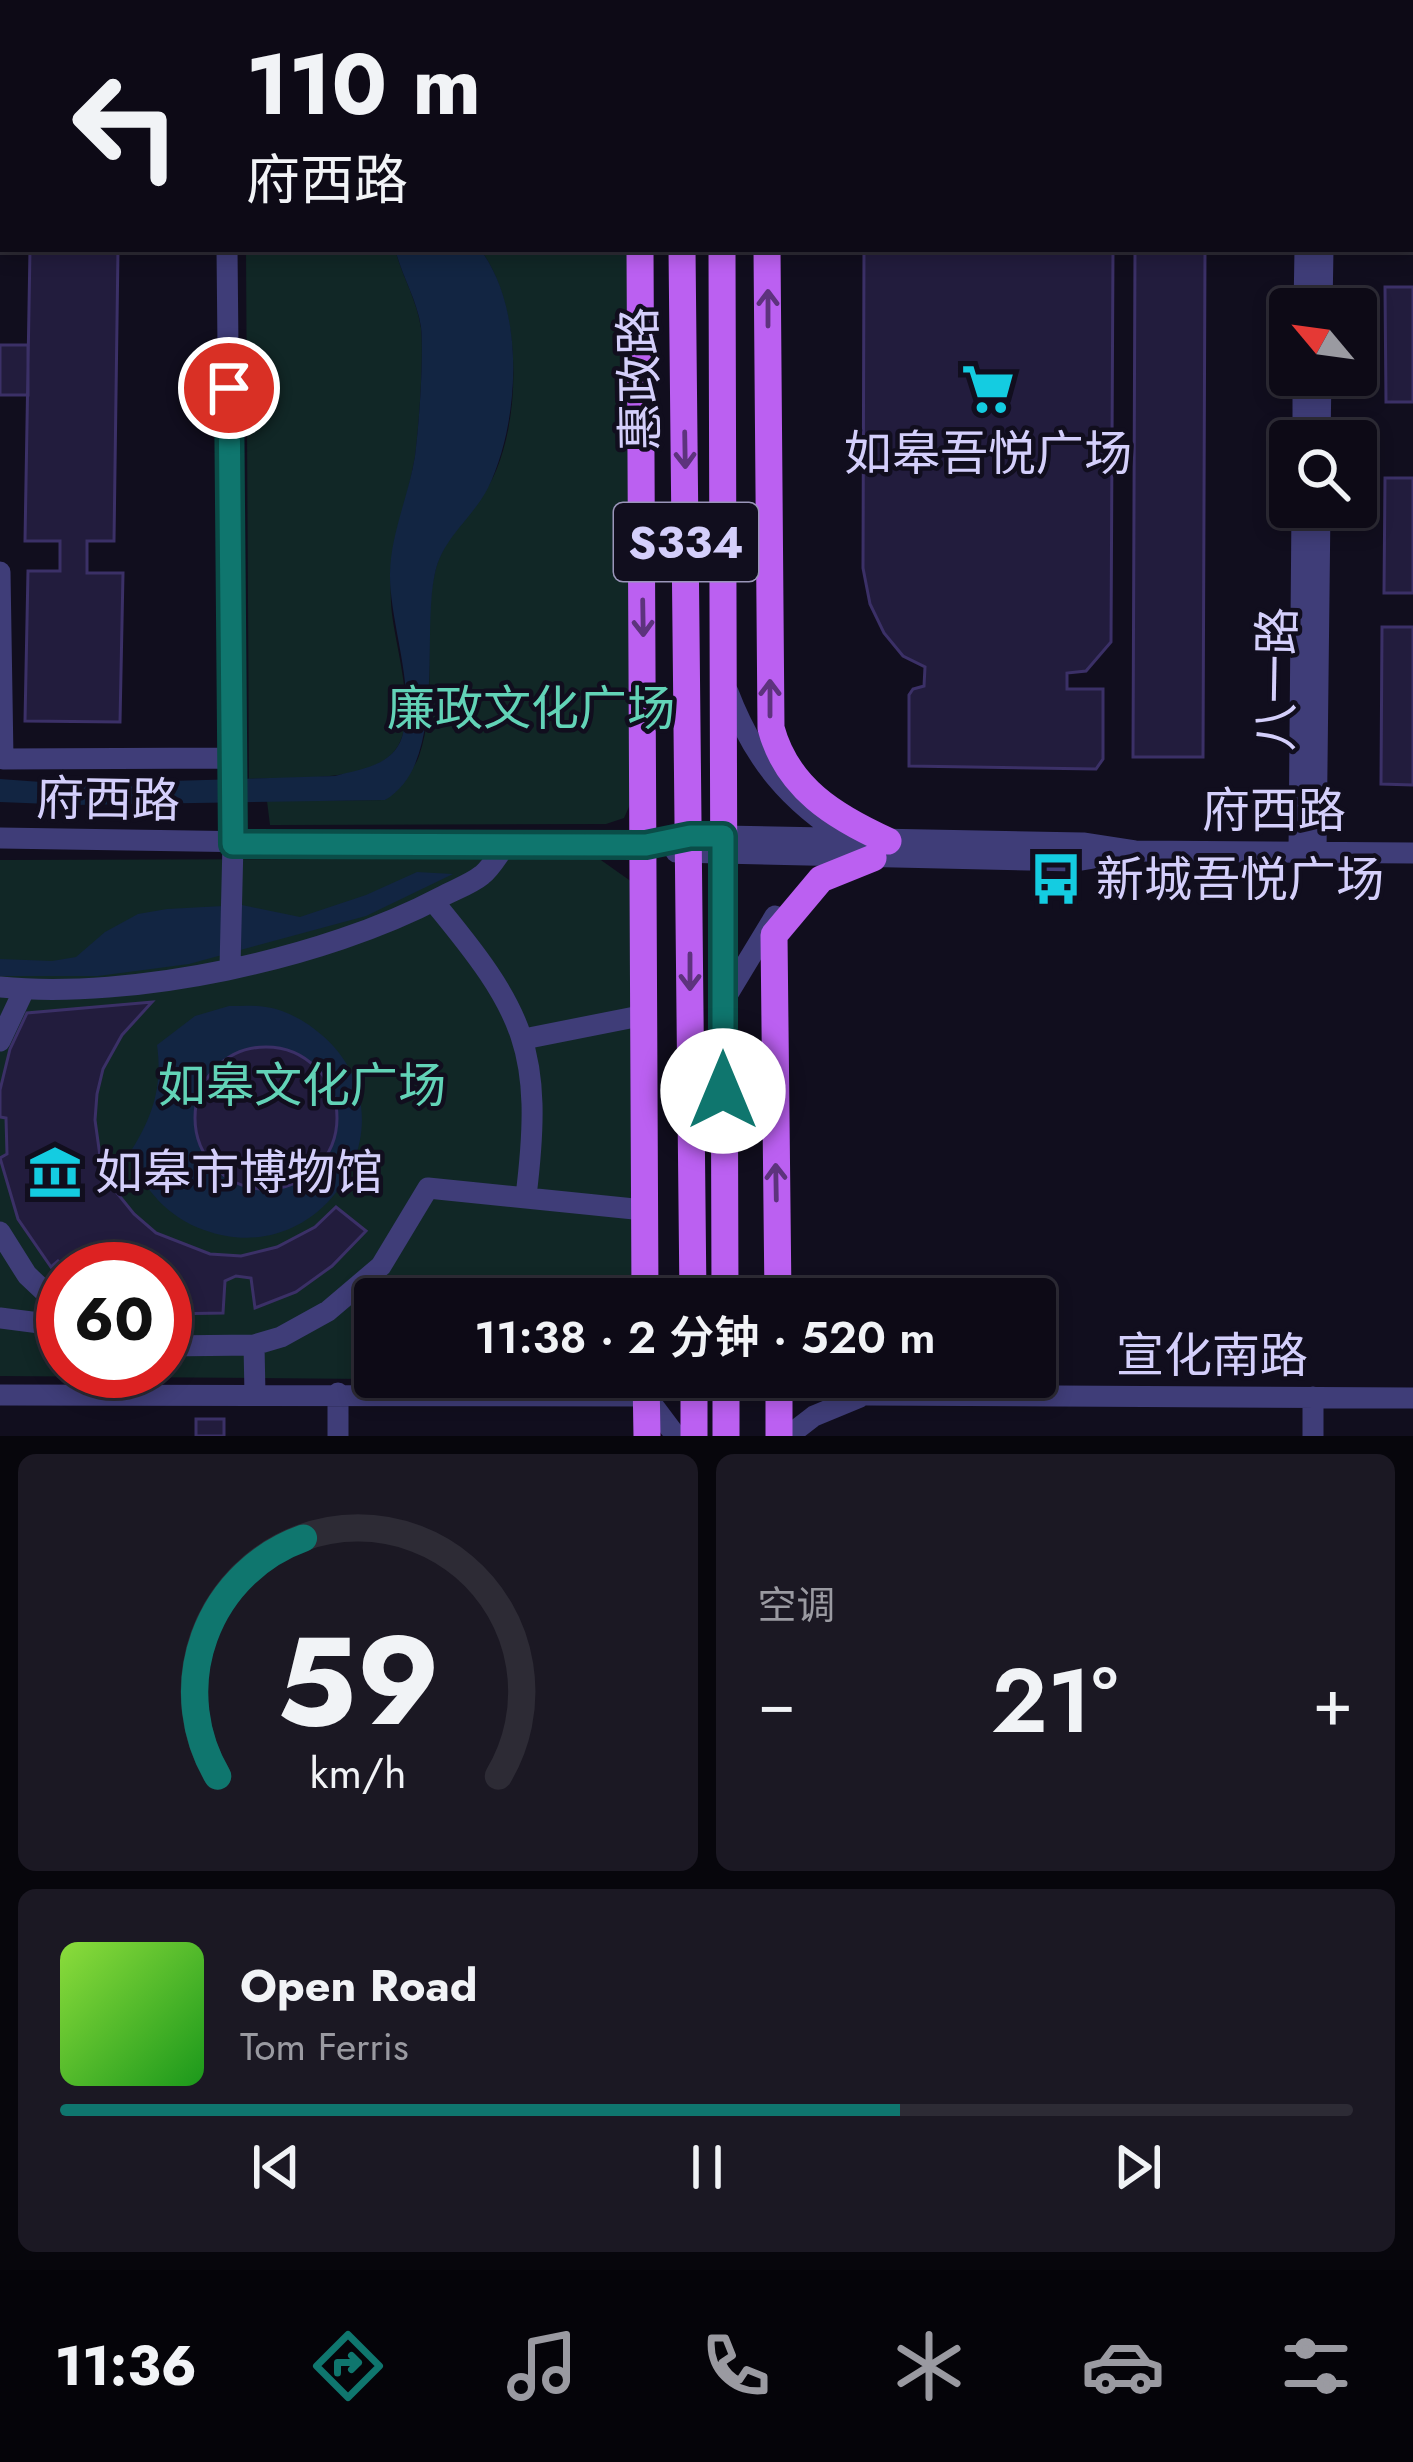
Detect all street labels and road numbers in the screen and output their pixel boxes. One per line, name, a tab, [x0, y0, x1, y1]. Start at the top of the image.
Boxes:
street label: 惠政路	[604, 306, 675, 452]
road number: S334	[614, 503, 758, 581]
street label: 八一路	[1241, 606, 1312, 752]
street label: 府西路	[35, 764, 181, 835]
street label: 府西路	[1202, 776, 1346, 845]
street label: 宣化南路	[1116, 1321, 1308, 1390]

